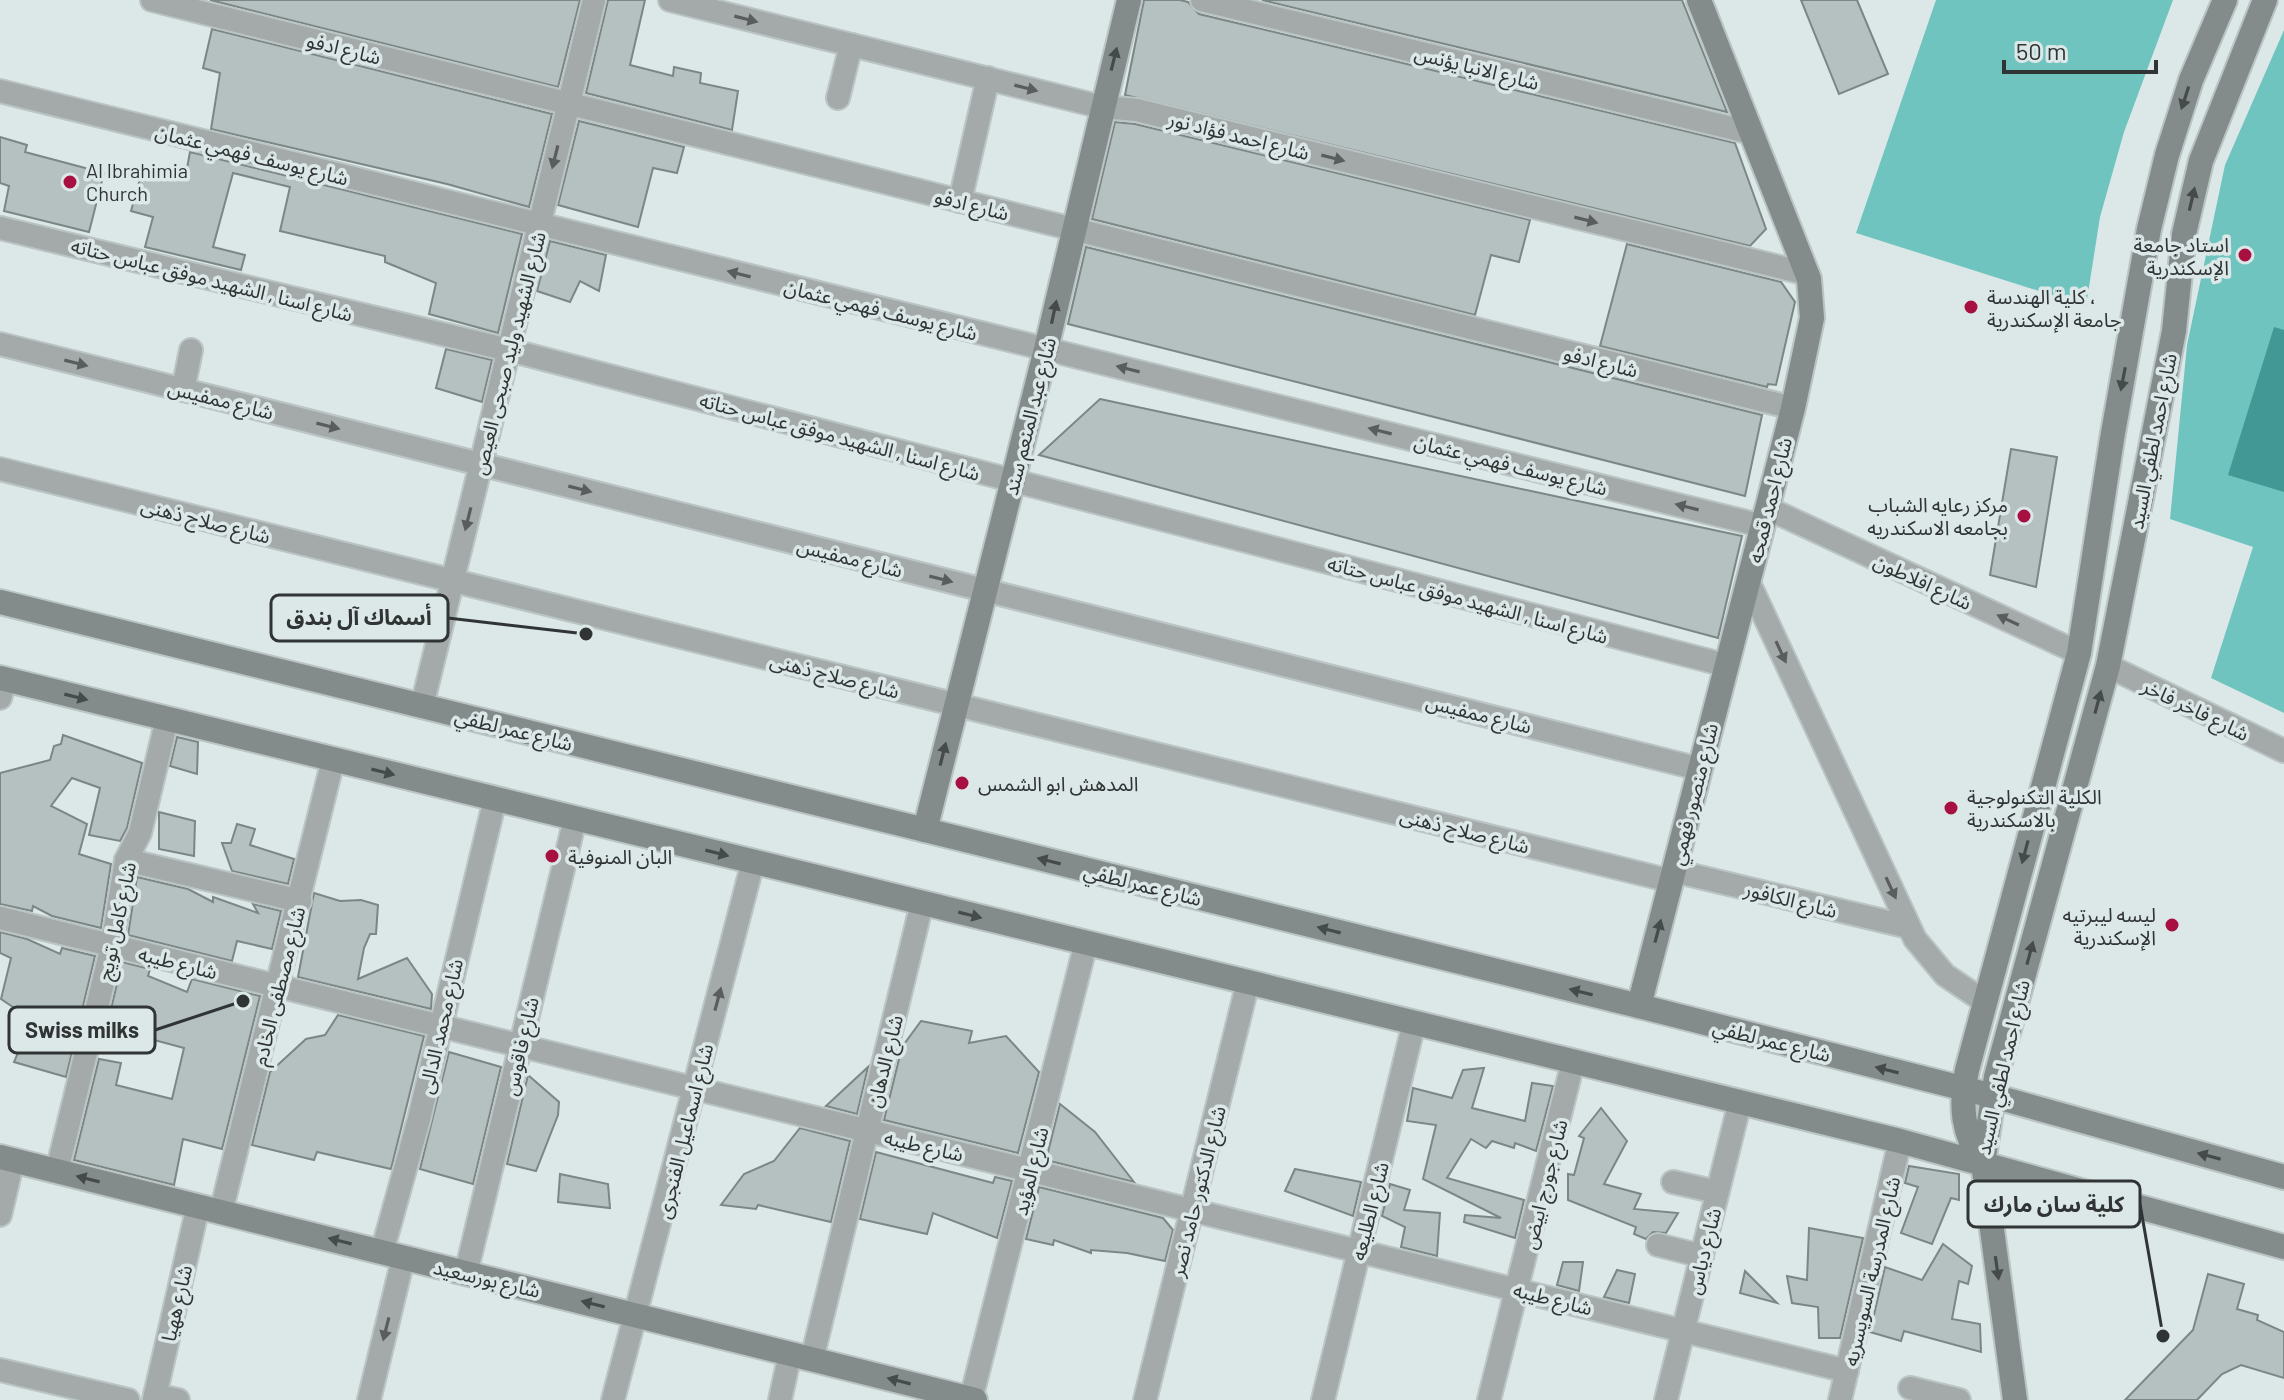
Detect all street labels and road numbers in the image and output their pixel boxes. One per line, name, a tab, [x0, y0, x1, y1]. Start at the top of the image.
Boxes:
street label: شارع ادفو	[303, 27, 384, 73]
street label: شارع الانبا يؤنس	[1411, 40, 1542, 98]
street label: شارع احمد فؤاد نور	[1164, 106, 1312, 168]
street label: شارع يوسف فهمي عثمان	[152, 118, 351, 194]
street label: شارع ادفو	[931, 183, 1012, 229]
street label: شارع الشهيد وليد صبحى العيص	[466, 229, 554, 478]
street label: شارع اسنا , الشهيد موفق عباس حتاته	[68, 232, 355, 330]
street label: شارع يوسف فهمي عثمان	[781, 273, 980, 349]
street label: شارع عبد المنعم سند	[998, 335, 1064, 498]
street label: شارع ادفو	[1560, 340, 1641, 386]
street label: شارع احمد لطفي السيد	[2123, 351, 2185, 532]
street label: شارع ممفيس	[165, 374, 276, 428]
street label: شارع اسنا , الشهيد موفق عباس حتاته	[696, 387, 983, 489]
street label: شارع يوسف فهمي عثمان	[1411, 428, 1610, 504]
street label: شارع احمد قمحه	[1742, 435, 1800, 566]
street label: شارع صلاح ذهنى	[138, 492, 273, 552]
street label: شارع ممفيس	[794, 532, 905, 586]
street label: شارع افلاطون	[1869, 548, 1976, 618]
street label: شارع اسنا , الشهيد موفق عباس حتاته	[1324, 550, 1611, 652]
street label: شارع صلاح ذهنى	[767, 647, 902, 707]
street label: شارع فاخر فاخر	[2136, 672, 2253, 749]
street label: شارع ممفيس	[1423, 688, 1534, 742]
street label: شارع عمر لطفي	[451, 703, 575, 760]
street label: شارع منصور فهمي	[1664, 721, 1727, 869]
street label: شارع صلاح ذهنى	[1397, 802, 1532, 862]
street label: شارع عمر لطفي	[1080, 858, 1204, 915]
street label: شارع كامل تويج	[92, 860, 144, 983]
street label: شارع الكافور	[1740, 876, 1840, 926]
street label: شارع مصطفى الخادم	[247, 904, 313, 1069]
street label: شارع طيبه	[135, 941, 220, 987]
street label: شارع محمد الدالى	[413, 956, 471, 1097]
street label: شارع احمد لطفي السيد	[1970, 977, 2038, 1158]
street label: شارع فاقوس	[497, 994, 547, 1098]
street label: شارع الدهان	[861, 1012, 911, 1111]
street label: شارع عمر لطفي	[1709, 1014, 1833, 1071]
street label: شارع اسماعيل الفنجرى	[651, 1041, 721, 1222]
street label: شارع الدكتور حامد نصر	[1164, 1103, 1234, 1281]
street label: شارع جورج ابيض	[1516, 1117, 1576, 1252]
street label: شارع طيبه	[881, 1124, 966, 1170]
street label: شارع المؤيد	[1007, 1124, 1056, 1219]
street label: شارع الطليعه	[1345, 1159, 1397, 1264]
street label: شارع المدرسة السويسريه	[1838, 1174, 1908, 1369]
street label: شارع دياس	[1681, 1205, 1729, 1298]
street label: شارع بورسعيد	[430, 1254, 543, 1306]
street label: شارع ههيا	[156, 1262, 200, 1345]
street label: شارع طيبه	[1510, 1277, 1595, 1323]

